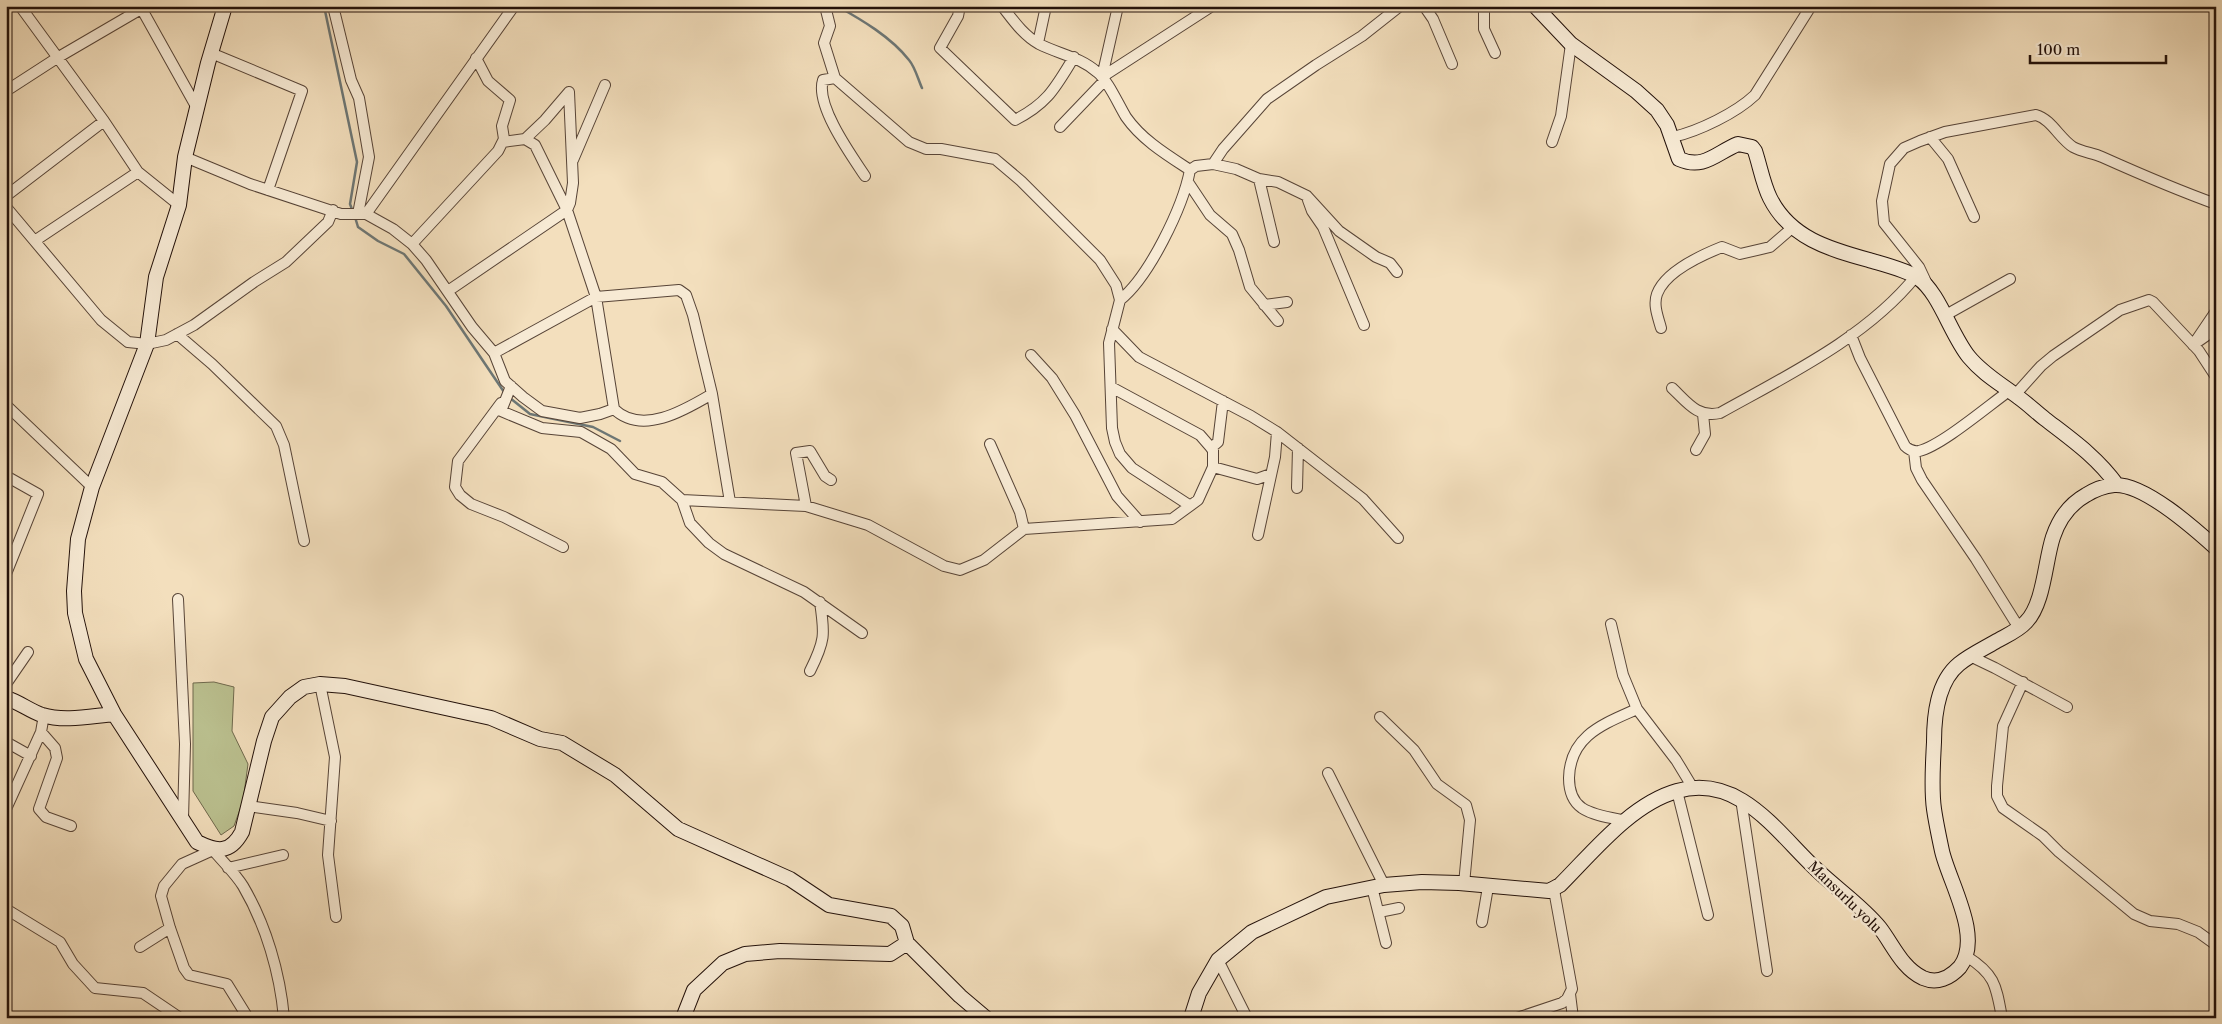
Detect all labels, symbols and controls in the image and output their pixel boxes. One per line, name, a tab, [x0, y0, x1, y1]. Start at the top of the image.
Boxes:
scale bar	[2030, 32, 2166, 64]
text: 100 m	[2037, 40, 2080, 59]
street label: Mansurlu yolu	[1804, 857, 1886, 937]

